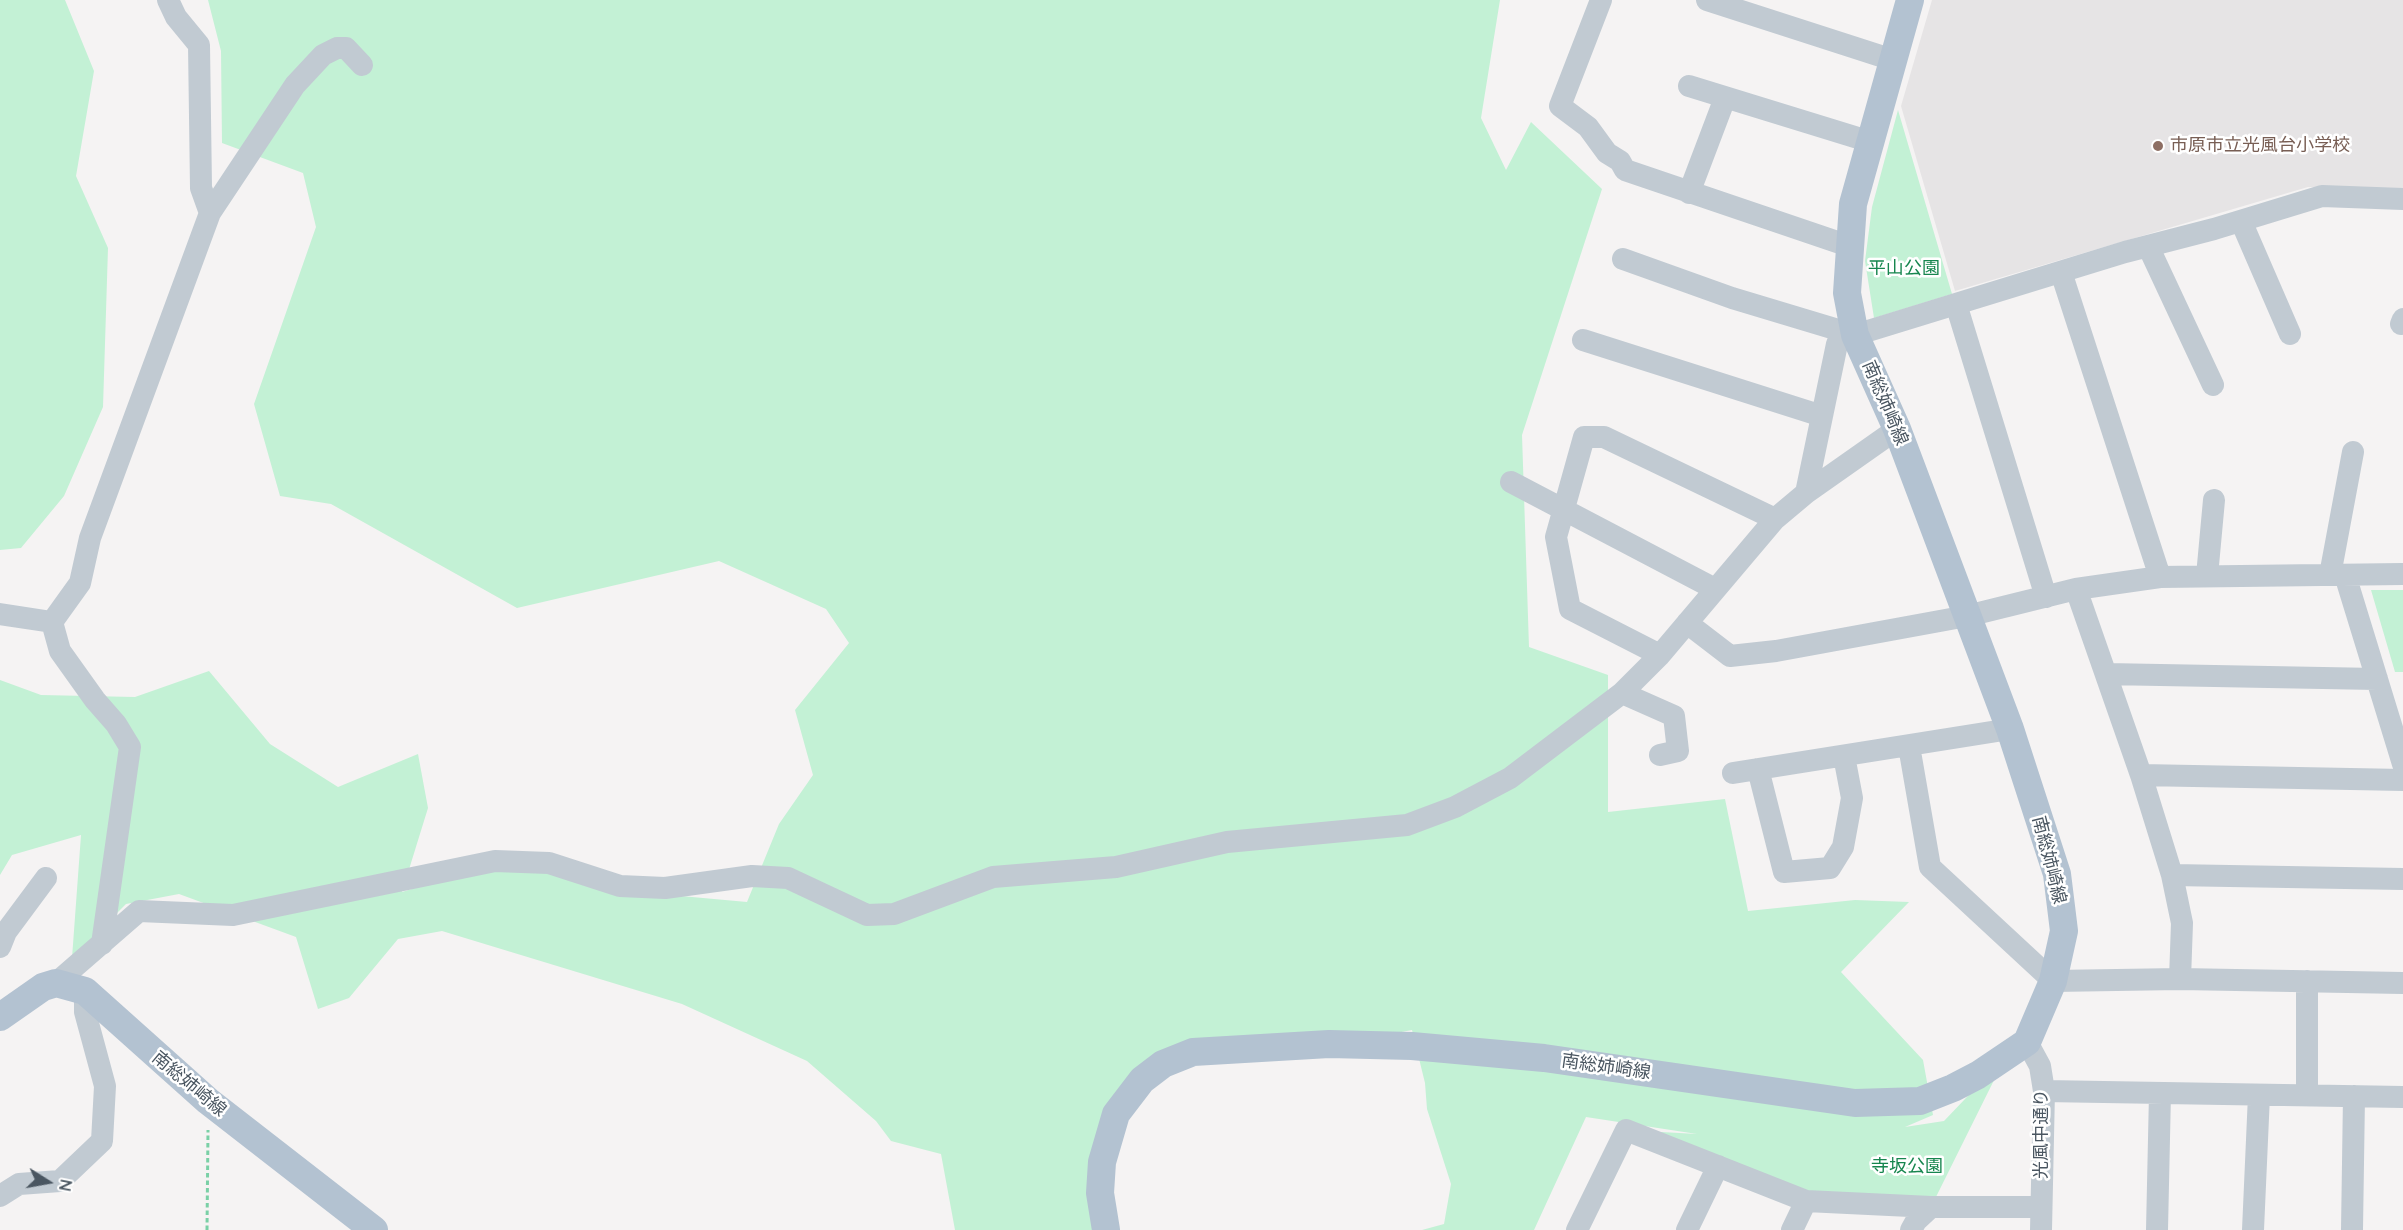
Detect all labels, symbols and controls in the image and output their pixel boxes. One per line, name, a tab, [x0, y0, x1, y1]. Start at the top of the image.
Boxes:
place label: 市原市立光風台小学校	[2170, 135, 2350, 157]
marker: 市原市立光風台小学校	[2151, 139, 2165, 153]
park label: 平山公園	[1868, 258, 1940, 280]
street label: 南総姉崎線	[1857, 357, 1913, 449]
street label: 南総姉崎線	[2028, 814, 2070, 906]
street label: 南総姉崎線	[148, 1047, 230, 1121]
street label: 南総姉崎線	[1560, 1050, 1652, 1084]
street label: 光風中通り	[2031, 1089, 2053, 1179]
north arrow	[18, 1152, 78, 1212]
park label: 寺坂公園	[1871, 1156, 1943, 1178]
text: N	[55, 1178, 77, 1193]

